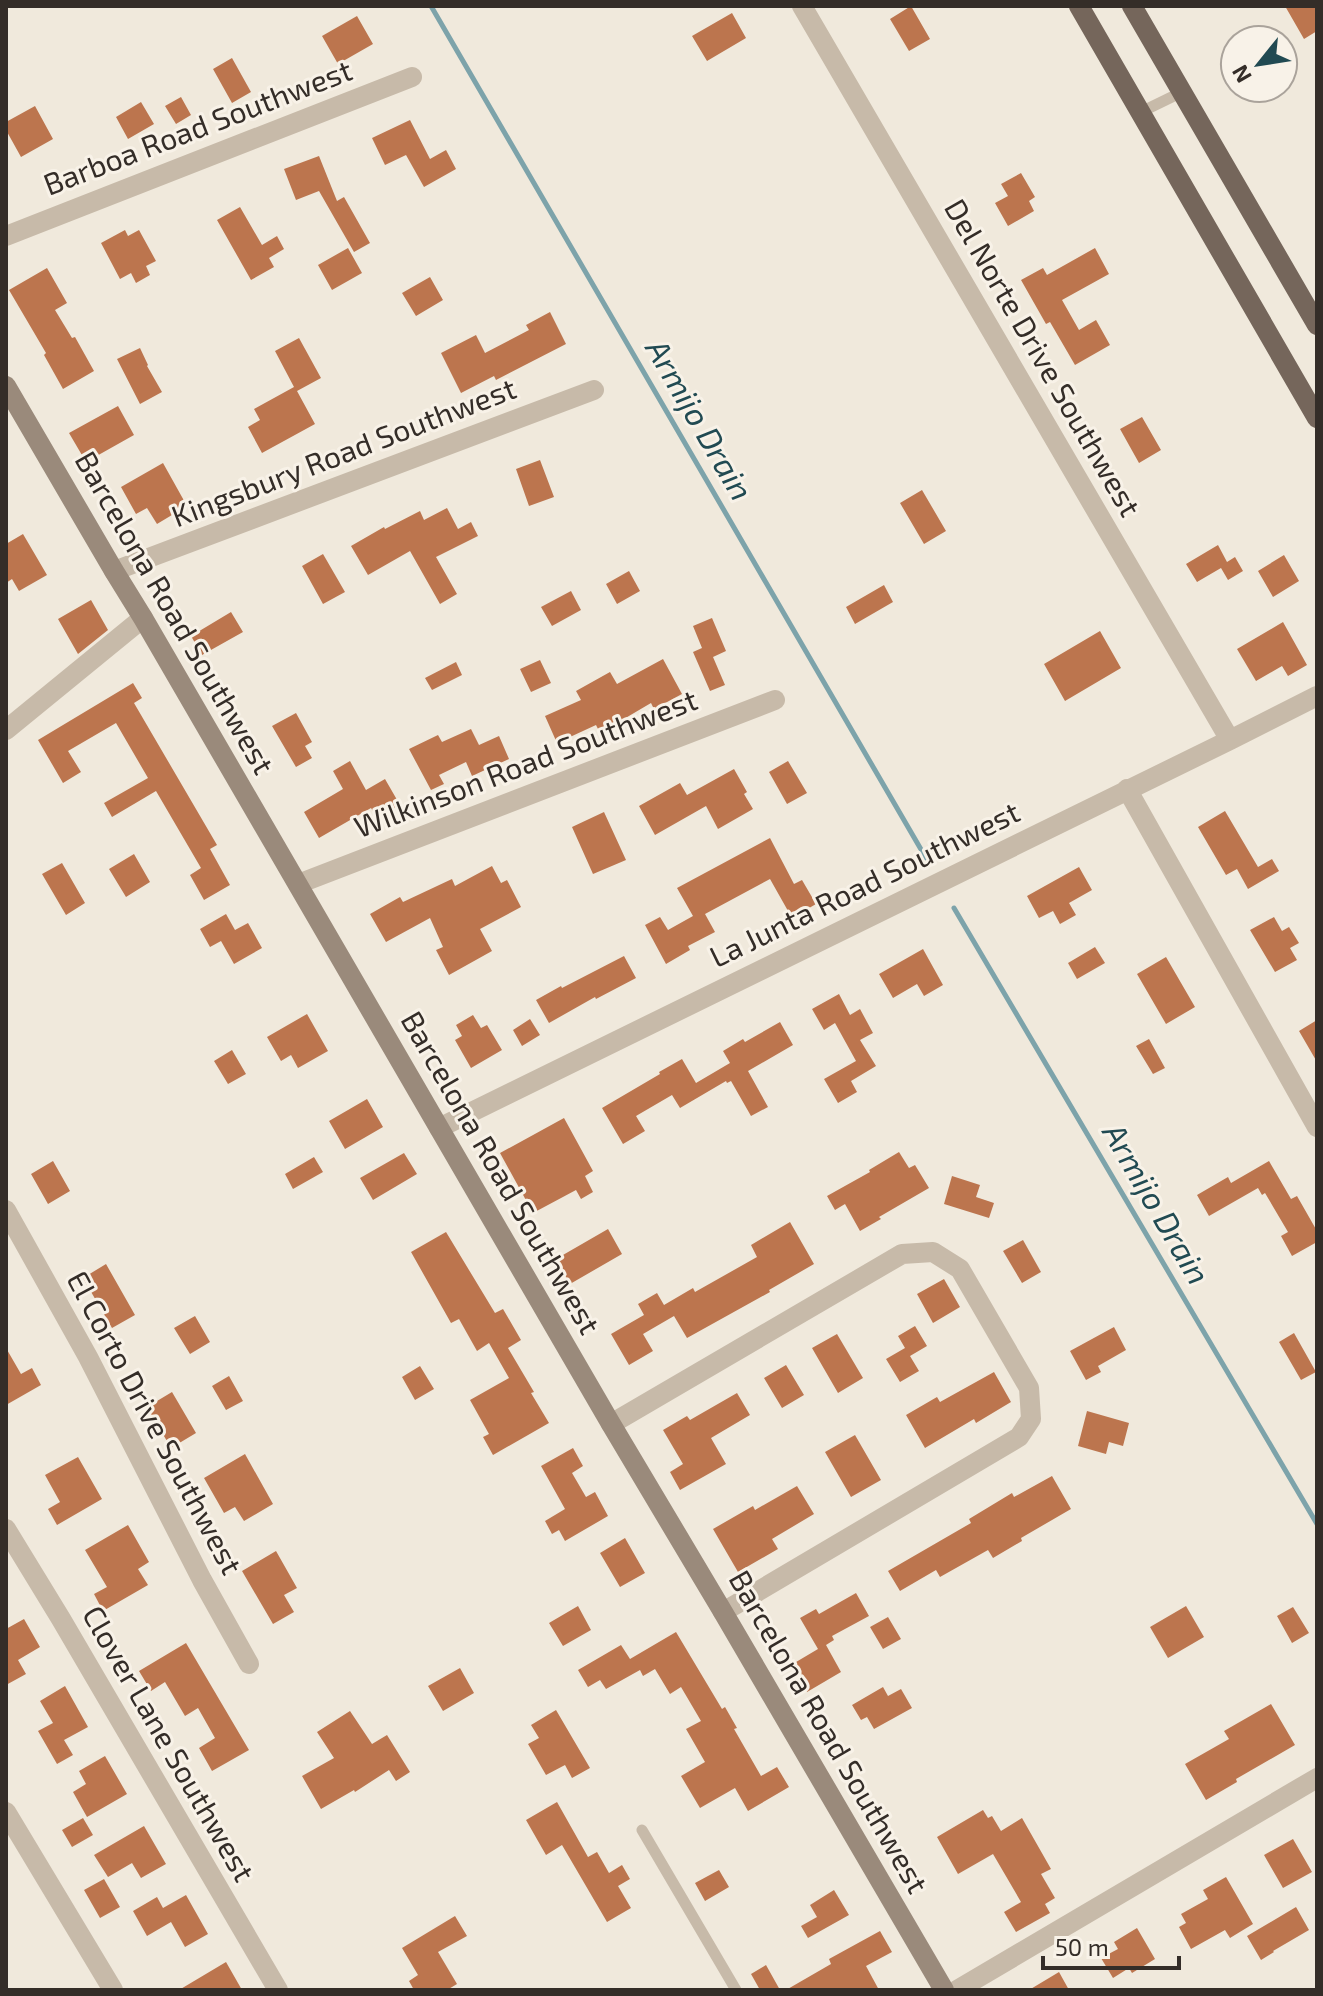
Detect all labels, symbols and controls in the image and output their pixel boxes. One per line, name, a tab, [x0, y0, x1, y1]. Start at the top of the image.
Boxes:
north arrow	[1219, 24, 1299, 104]
street label: Barboa Road Southwest	[38, 51, 357, 202]
text: N	[1226, 61, 1256, 88]
street label: Del Norte Drive Southwest	[938, 192, 1149, 522]
water label: Armijo Drain	[638, 331, 762, 507]
street label: Kingsbury Road Southwest	[166, 369, 520, 533]
street label: Barcelona Road Southwest	[68, 444, 283, 780]
street label: Wilkinson Road Southwest	[349, 680, 702, 844]
street label: La Junta Road Southwest	[703, 792, 1025, 974]
street label: Barcelona Road Southwest	[394, 1004, 609, 1340]
water label: Armijo Drain	[1095, 1115, 1219, 1291]
street label: El Corto Drive Southwest	[60, 1264, 251, 1580]
street label: Barcelona Road Southwest	[722, 1563, 937, 1899]
street label: Clover Lane Southwest	[76, 1599, 263, 1887]
scale bar	[1043, 1920, 1179, 1970]
text: 50 m	[1055, 1932, 1109, 1961]

